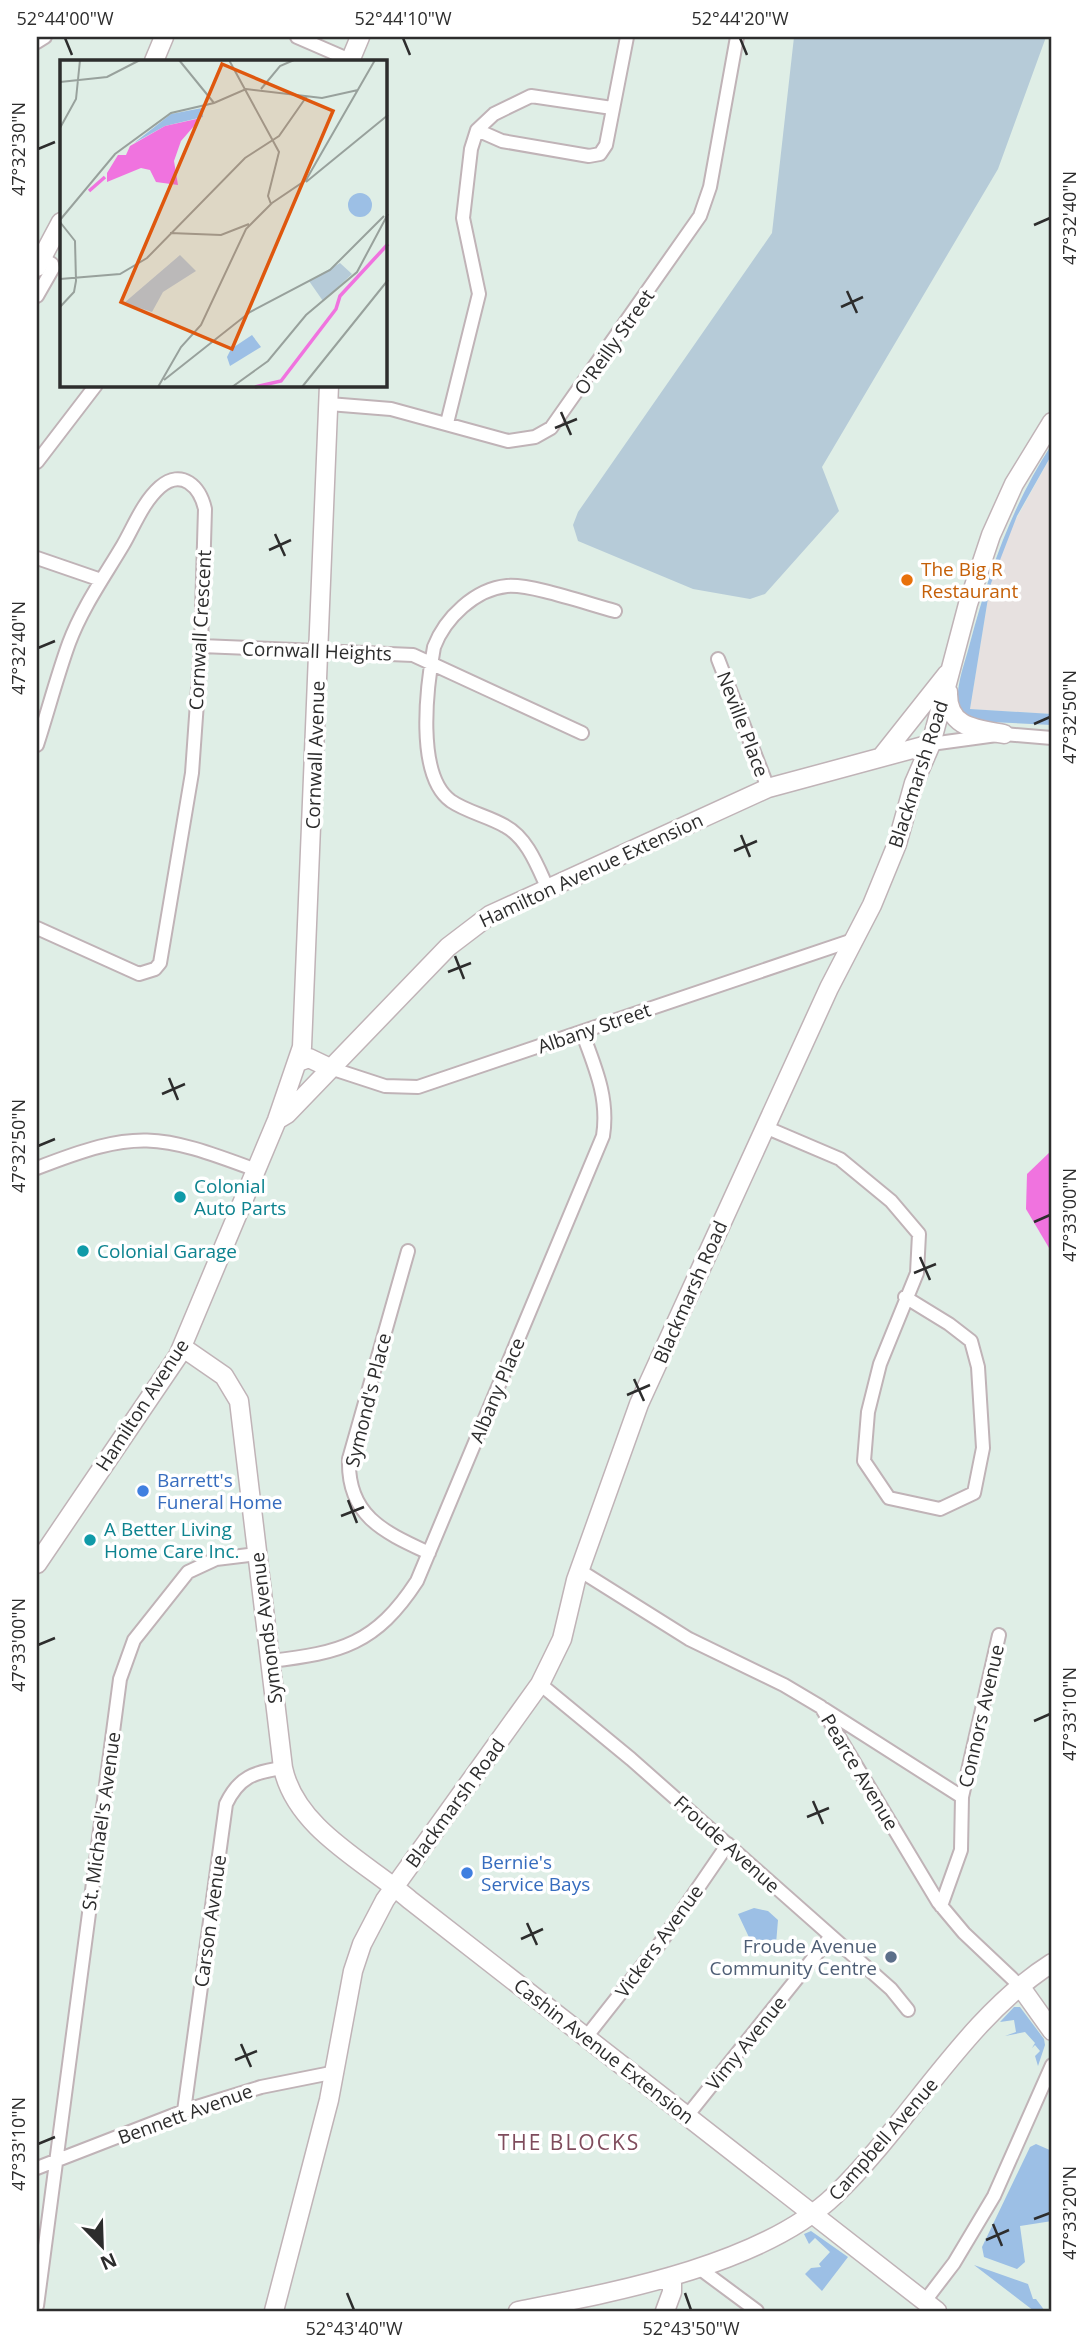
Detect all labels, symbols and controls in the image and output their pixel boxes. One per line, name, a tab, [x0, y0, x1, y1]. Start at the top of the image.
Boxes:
text: 52°44'00"W	[16, 6, 114, 30]
text: 52°44'10"W	[354, 6, 452, 30]
text: 52°44'20"W	[691, 6, 789, 30]
inset map	[60, 60, 387, 387]
text: 47°32'30"N	[6, 102, 30, 196]
text: 47°32'40"N	[1057, 171, 1081, 265]
street label: O'Reilly Street	[568, 284, 660, 400]
street label: Cornwall Crescent	[183, 549, 217, 711]
place label: The Big R Restaurant	[921, 556, 1018, 604]
marker: The Big R Restaurant	[899, 572, 915, 588]
text: 47°32'40"N	[6, 601, 30, 695]
street label: Cornwall Heights	[242, 635, 392, 667]
street label: Neville Place	[711, 668, 775, 780]
text: 47°32'50"N	[1057, 670, 1081, 764]
street label: Cornwall Avenue	[299, 680, 331, 830]
street label: Blackmarsh Road	[882, 697, 954, 851]
street label: Hamilton Avenue Extension	[475, 807, 707, 933]
street label: Albany Street	[534, 996, 654, 1060]
text: 47°32'50"N	[6, 1099, 30, 1193]
text: 47°33'00"N	[1057, 1168, 1081, 1262]
place label: Colonial Auto Parts	[194, 1173, 286, 1221]
marker: Colonial Auto Parts	[172, 1189, 188, 1205]
street label: Blackmarsh Road	[647, 1217, 733, 1367]
place label: Colonial Garage	[97, 1238, 237, 1264]
marker: Colonial Garage	[75, 1243, 91, 1259]
street label: Symond's Place	[339, 1330, 397, 1470]
street label: Hamilton Avenue	[90, 1334, 194, 1476]
street label: Albany Place	[463, 1334, 531, 1446]
place label: Barrett's Funeral Home	[157, 1467, 283, 1515]
marker: Barrett's Funeral Home	[135, 1483, 151, 1499]
place label: A Better Living Home Care Inc.	[104, 1516, 240, 1564]
marker: A Better Living Home Care Inc.	[82, 1532, 98, 1548]
street label: Symonds Avenue	[244, 1551, 288, 1705]
text: 47°33'00"N	[6, 1598, 30, 1692]
street label: Connors Avenue	[952, 1642, 1010, 1790]
text: 47°33'10"N	[1057, 1667, 1081, 1761]
street label: Pearce Avenue	[815, 1709, 905, 1835]
street label: St. Michael's Avenue	[76, 1730, 126, 1912]
street label: Blackmarsh Road	[399, 1733, 511, 1873]
street label: Froude Avenue	[668, 1789, 786, 1899]
place label: Bernie's Service Bays	[481, 1849, 590, 1897]
street label: Carson Avenue	[188, 1853, 232, 1989]
marker: Bernie's Service Bays	[459, 1865, 475, 1881]
street label: Vickers Avenue	[609, 1879, 709, 2003]
place label: Froude Avenue Community Centre	[710, 1933, 877, 1981]
marker: Froude Avenue Community Centre	[883, 1949, 899, 1965]
street label: Cashin Avenue Extension	[508, 1972, 700, 2130]
street label: Vimy Avenue	[700, 1990, 792, 2096]
street label: Campbell Avenue	[822, 2072, 944, 2206]
street label: Bennett Avenue	[114, 2078, 256, 2150]
text: 47°33'10"N	[6, 2097, 30, 2191]
district label: THE BLOCKS	[498, 2128, 640, 2156]
text: 47°33'20"N	[1057, 2166, 1081, 2260]
north arrow	[66, 2212, 136, 2282]
text: N	[96, 2247, 121, 2277]
text: 52°43'40"W	[305, 2316, 403, 2340]
text: 52°43'50"W	[642, 2316, 740, 2340]

